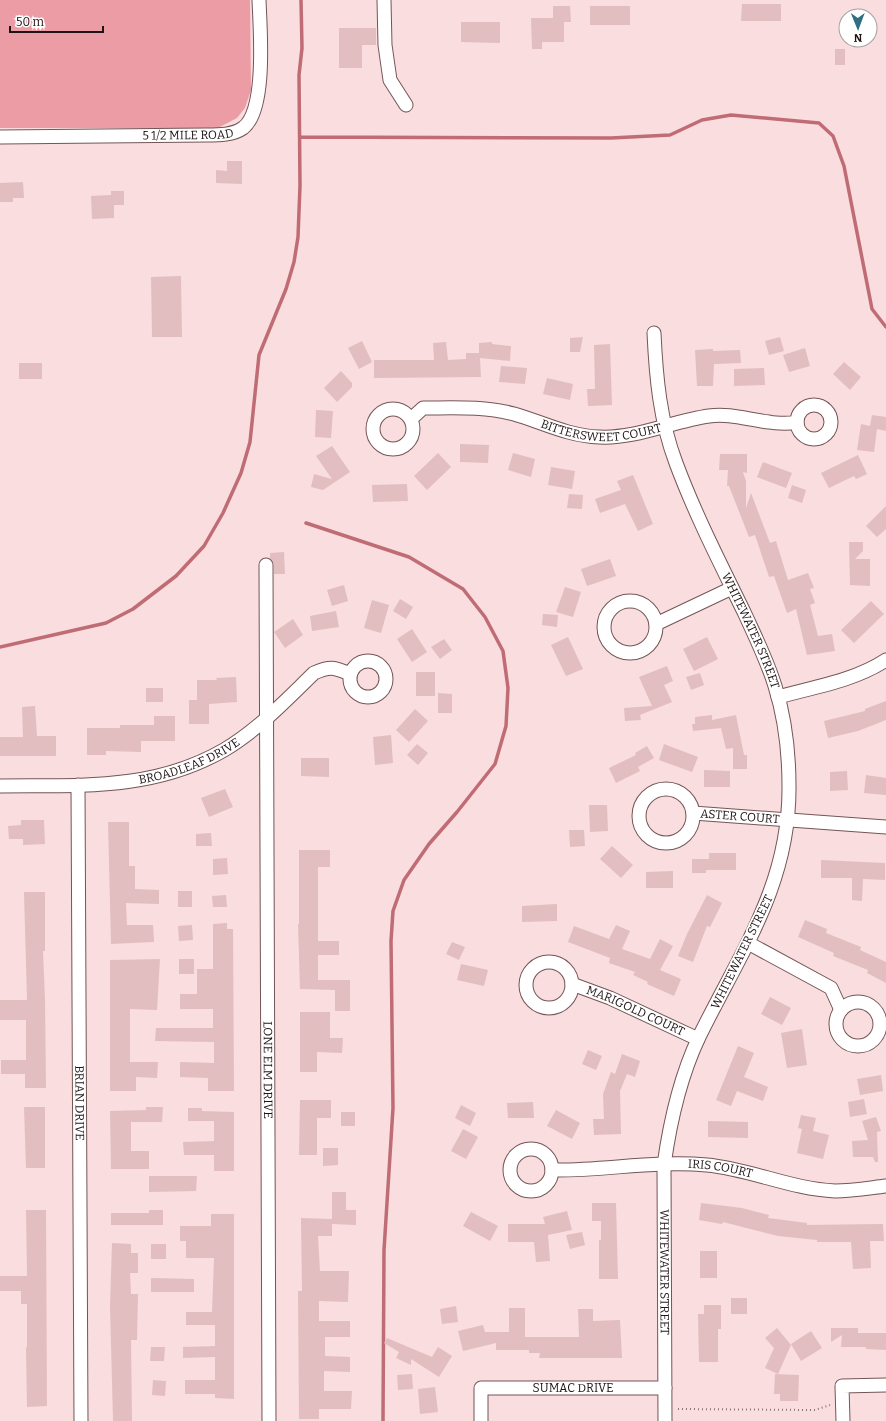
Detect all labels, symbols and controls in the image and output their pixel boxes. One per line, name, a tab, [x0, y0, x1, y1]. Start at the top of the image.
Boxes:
scale bar	[10, 8, 103, 34]
north arrow	[838, 8, 878, 48]
text: 50 m	[16, 15, 45, 29]
text: N	[853, 31, 863, 44]
street label: 5 1/2 MILE ROAD	[142, 126, 235, 143]
street label: BITTERSWEET COURT	[539, 417, 663, 444]
street label: WHITEWATER STREET	[719, 570, 782, 690]
street label: BROADLEAF DRIVE	[138, 735, 242, 787]
street label: ASTER COURT	[700, 807, 780, 826]
street label: WHITEWATER STREET	[708, 893, 776, 1011]
street label: MARIGOLD COURT	[585, 983, 687, 1039]
street label: LONE ELM DRIVE	[261, 1021, 275, 1119]
street label: BRIAN DRIVE	[72, 1065, 87, 1141]
street label: IRIS COURT	[688, 1157, 754, 1181]
street label: WHITEWATER STREET	[657, 1209, 672, 1335]
street label: SUMAC DRIVE	[533, 1381, 613, 1395]

